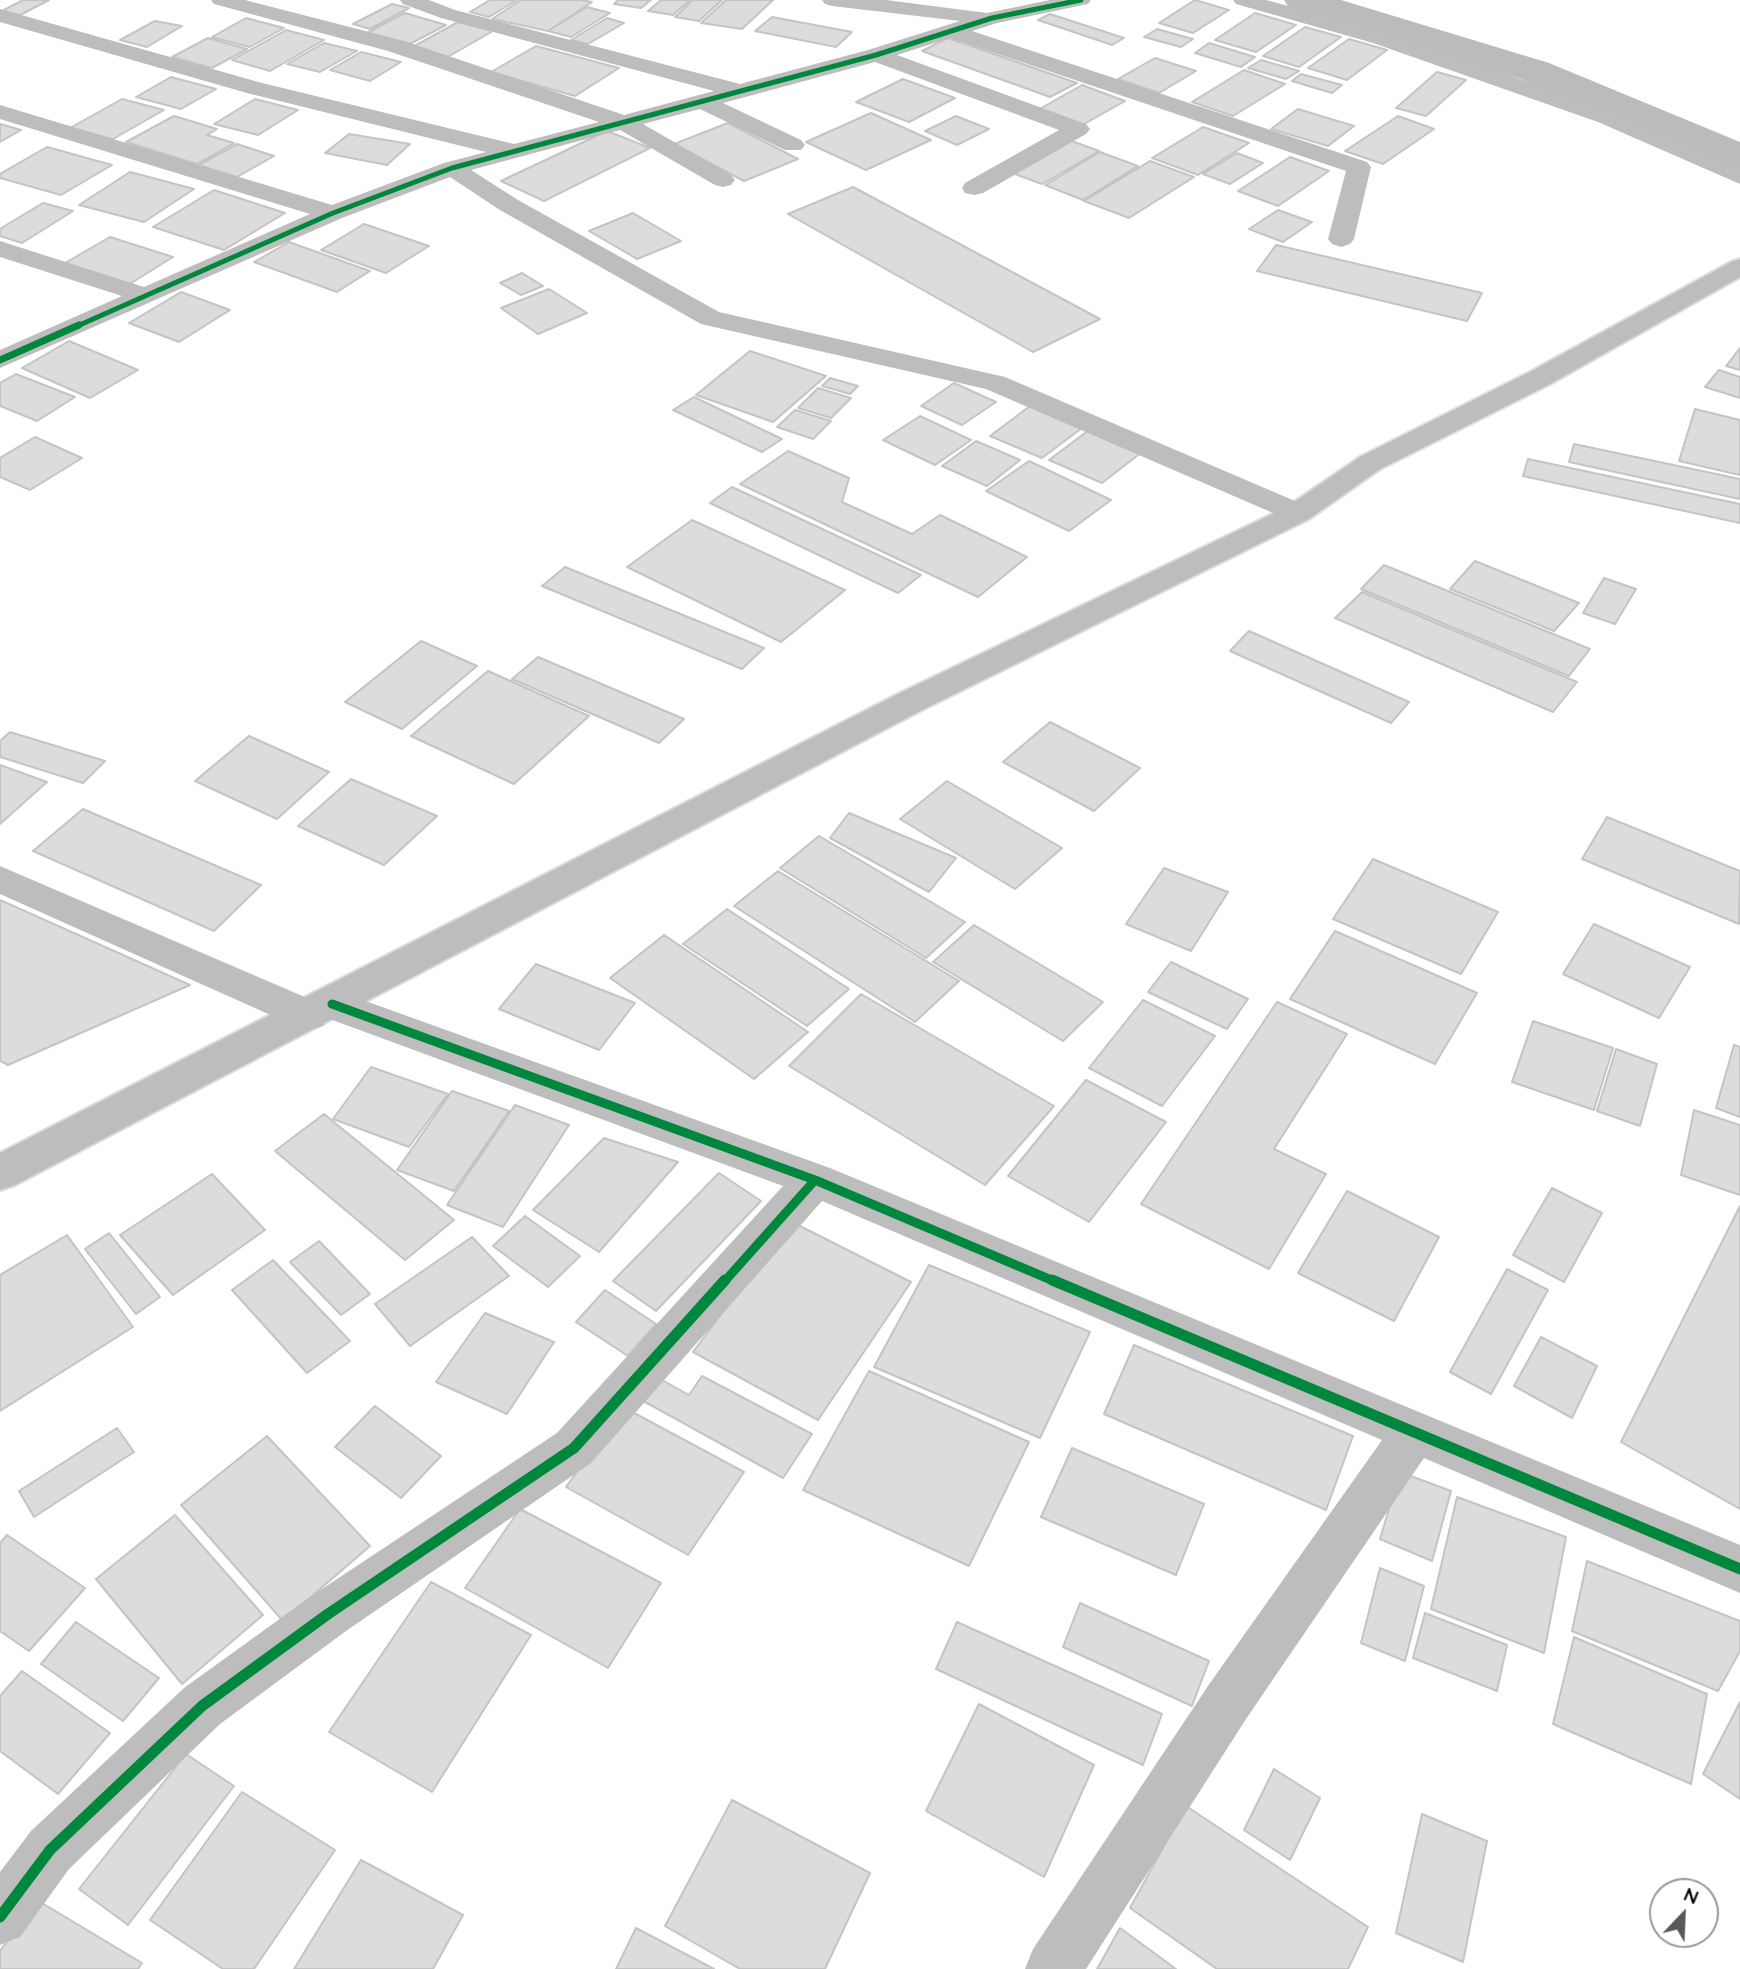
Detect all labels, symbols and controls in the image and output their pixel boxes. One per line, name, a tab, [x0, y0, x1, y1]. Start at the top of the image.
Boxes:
north arrow	[1649, 1878, 1719, 1948]
text: N	[1680, 1882, 1703, 1909]

